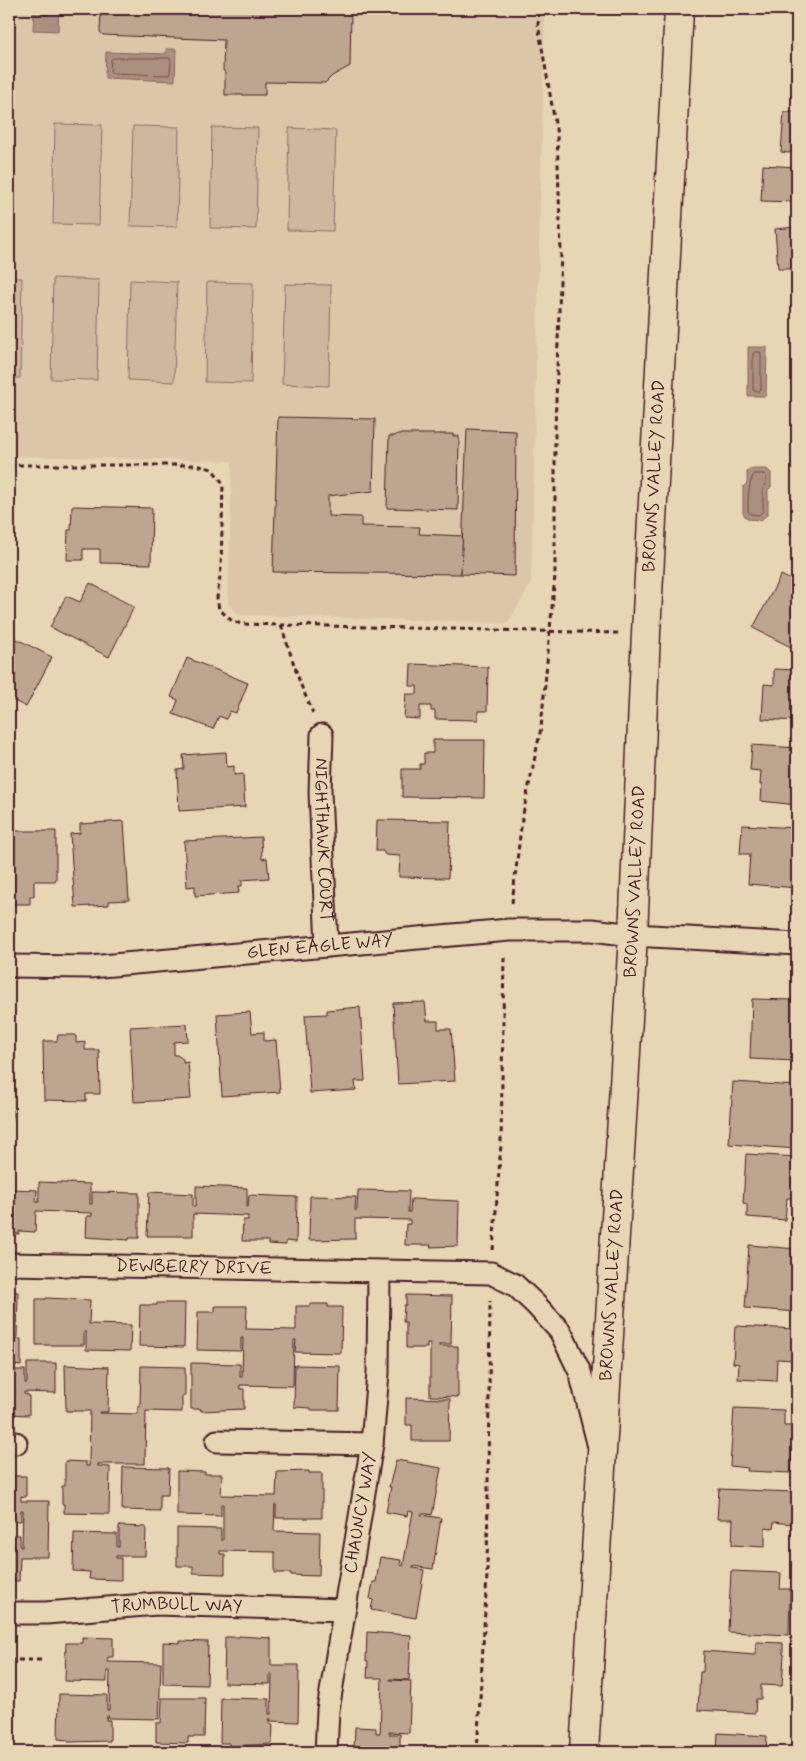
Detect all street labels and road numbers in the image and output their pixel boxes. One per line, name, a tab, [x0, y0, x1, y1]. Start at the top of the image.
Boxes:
street label: BROWNS VALLEY ROAD	[637, 379, 671, 573]
street label: NIGHTHAWK COURT	[308, 757, 338, 922]
street label: BROWNS VALLEY ROAD	[618, 785, 651, 978]
street label: GLEN EAGLE WAY	[246, 928, 395, 965]
street label: BROWNS VALLEY ROAD	[594, 1188, 630, 1382]
street label: DEWBERRY DRIVE	[115, 1254, 273, 1281]
street label: CHAUNCY WAY	[339, 1450, 383, 1575]
street label: TRUMBULL WAY	[110, 1592, 243, 1620]

